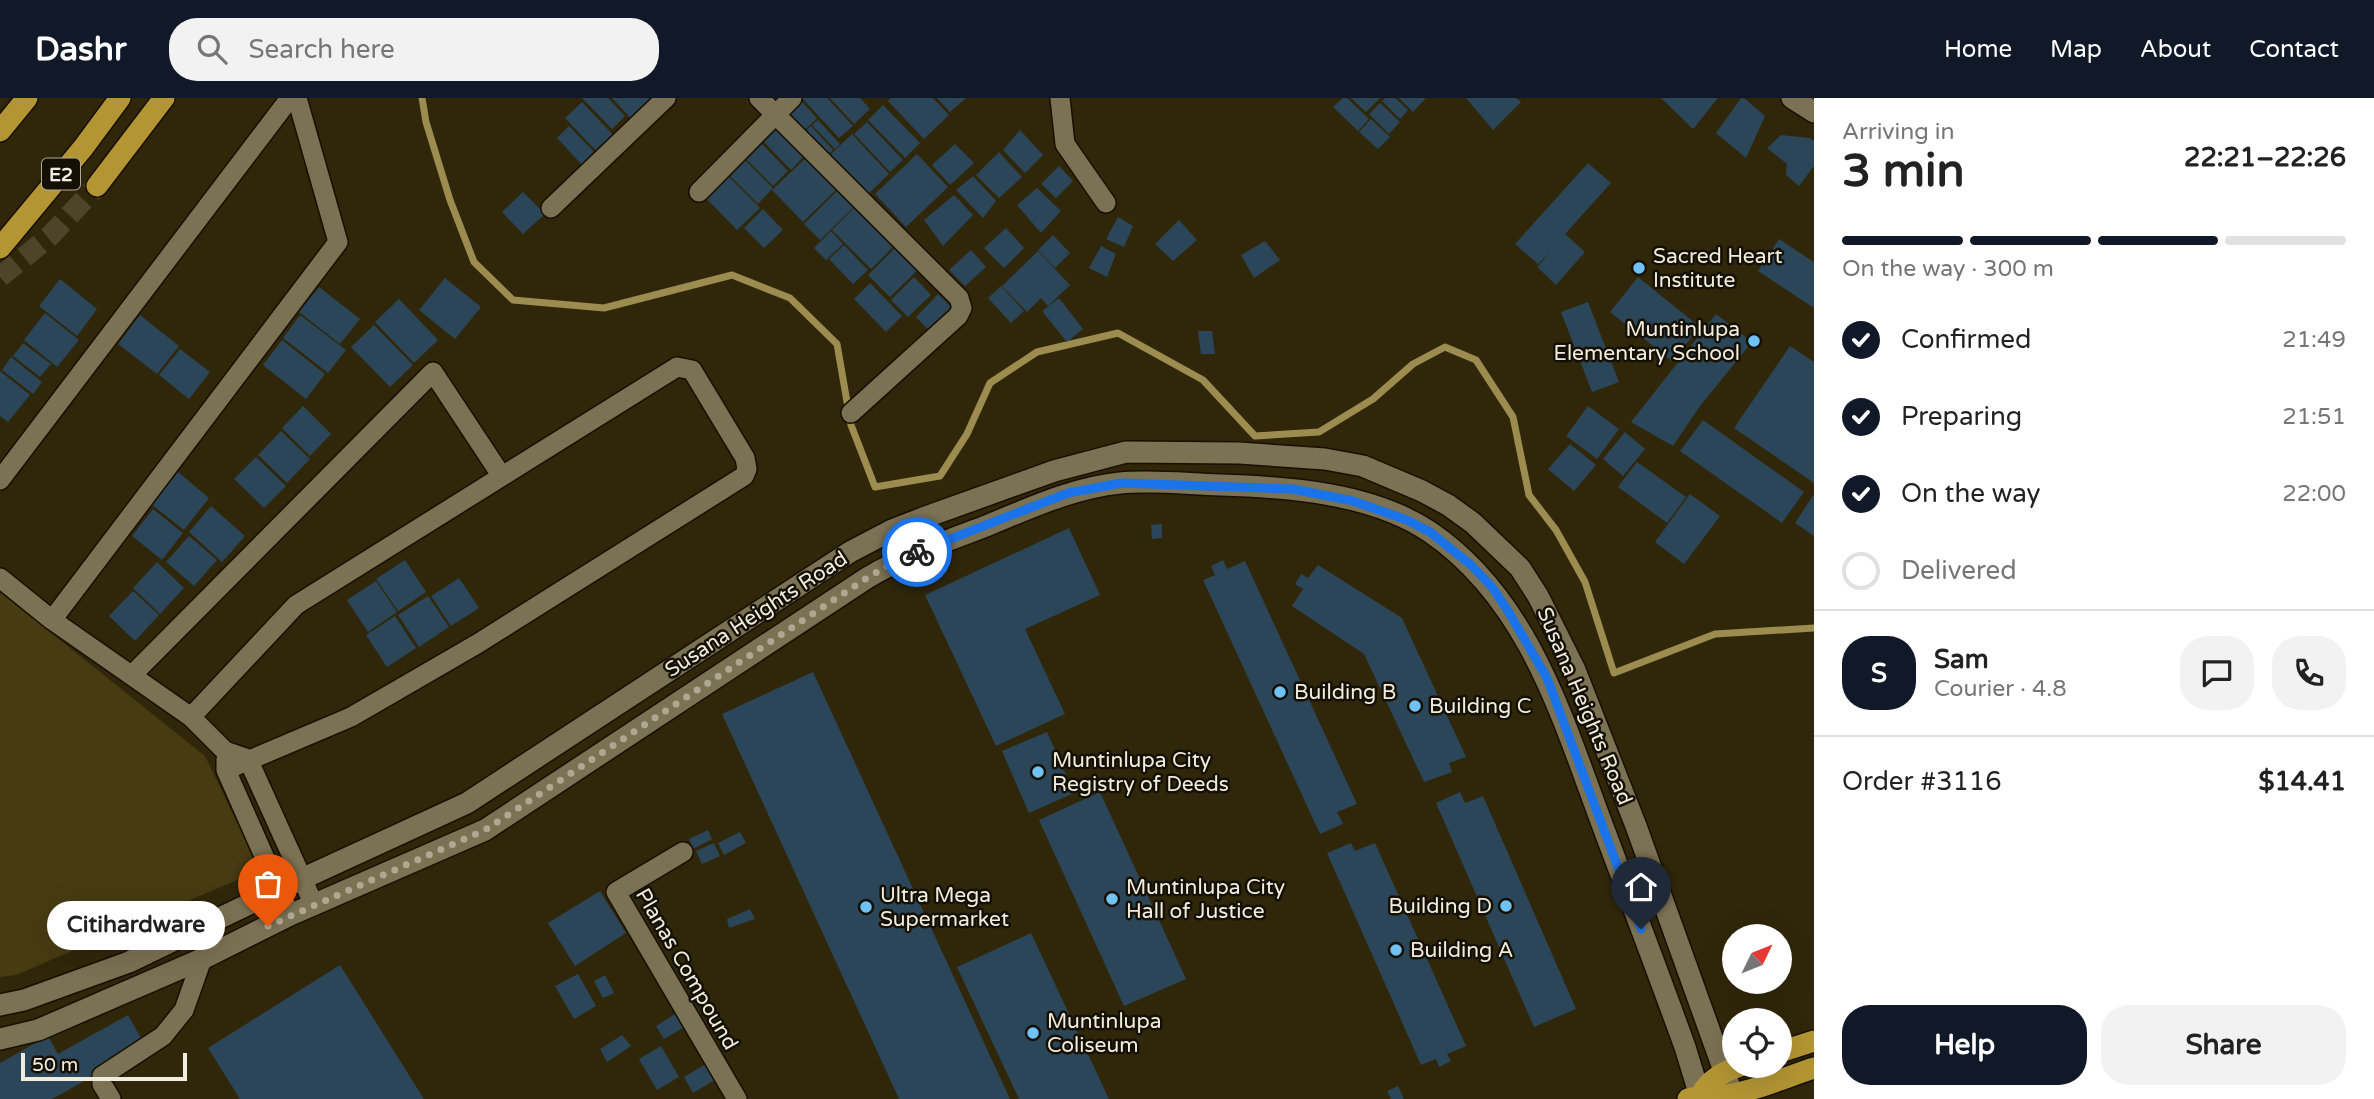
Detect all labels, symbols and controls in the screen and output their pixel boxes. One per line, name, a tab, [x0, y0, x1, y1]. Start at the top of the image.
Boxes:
search box	[169, 18, 659, 81]
text: Dashr	[35, 30, 127, 69]
icon: search	[193, 30, 231, 68]
text: Search here	[249, 34, 395, 65]
text: Home	[1944, 35, 2012, 64]
text: Map	[2050, 35, 2102, 64]
text: About	[2140, 35, 2211, 64]
text: Contact	[2249, 35, 2339, 64]
text: Arriving in	[1842, 118, 1955, 146]
text: 22:21–22:26	[2184, 142, 2346, 173]
text: 3 min	[1842, 144, 1965, 199]
road number: E2	[42, 158, 80, 190]
place label: Sacred Heart Institute	[1653, 244, 1783, 293]
text: On the way · 300 m	[1842, 255, 2054, 283]
marker: Sacred Heart Institute	[1631, 260, 1647, 276]
place label: Muntinlupa Elementary School	[1553, 317, 1740, 366]
icon: check	[1842, 321, 1880, 359]
text: Confirmed	[1901, 324, 2031, 355]
text: 21:49	[2282, 326, 2346, 354]
marker: Muntinlupa Elementary School	[1746, 333, 1762, 349]
icon: check	[1842, 398, 1880, 436]
text: Preparing	[1901, 401, 2022, 432]
text: 21:51	[2282, 403, 2346, 431]
icon: check	[1842, 475, 1880, 513]
text: On the way	[1901, 478, 2041, 509]
text: 22:00	[2282, 480, 2346, 508]
courier	[882, 517, 952, 587]
icon: bike	[898, 533, 936, 571]
street label: Susana Heights Road	[660, 546, 852, 683]
text: Delivered	[1901, 555, 2017, 586]
street label: Susana Heights Road	[1532, 604, 1638, 809]
button: chat	[2180, 636, 2254, 710]
button: phone	[2272, 636, 2346, 710]
text: Sam	[1934, 644, 1989, 675]
text: S	[1871, 658, 1887, 689]
text: Courier · 4.8	[1934, 675, 2067, 703]
place label: Building B	[1294, 680, 1396, 705]
marker: Building B	[1272, 684, 1288, 700]
place label: Building C	[1429, 694, 1531, 719]
marker: Building C	[1407, 698, 1423, 714]
place label: Muntinlupa City Registry of Deeds	[1052, 748, 1229, 797]
marker: Muntinlupa City Registry of Deeds	[1030, 764, 1046, 780]
text: Order #3116	[1842, 766, 2002, 797]
text: $14.41	[2258, 766, 2346, 797]
pin	[238, 854, 298, 926]
pin	[1611, 857, 1671, 929]
icon: bag	[249, 865, 287, 903]
icon: home	[1622, 868, 1660, 906]
place label: Muntinlupa City Hall of Justice	[1126, 875, 1285, 924]
place label: Ultra Mega Supermarket	[880, 883, 1009, 932]
street label: Planas Compound	[630, 884, 743, 1054]
marker: Muntinlupa City Hall of Justice	[1104, 891, 1120, 907]
place label: Building D	[1389, 894, 1492, 919]
marker: Building D	[1498, 898, 1514, 914]
marker: Ultra Mega Supermarket	[858, 899, 874, 915]
callout: Citihardware	[47, 902, 226, 950]
text: Citihardware	[67, 911, 205, 939]
north arrow	[1722, 924, 1792, 994]
map controls	[1722, 924, 1792, 1078]
place label: Building A	[1410, 938, 1513, 963]
marker: Building A	[1388, 942, 1404, 958]
button: Help	[1842, 1005, 2087, 1085]
button: Share	[2101, 1005, 2346, 1085]
button: locate	[1722, 1008, 1792, 1078]
place label: Muntinlupa Coliseum	[1047, 1009, 1161, 1058]
marker: Muntinlupa Coliseum	[1025, 1025, 1041, 1041]
scale bar	[21, 1050, 187, 1082]
text: 50 m	[32, 1054, 78, 1076]

